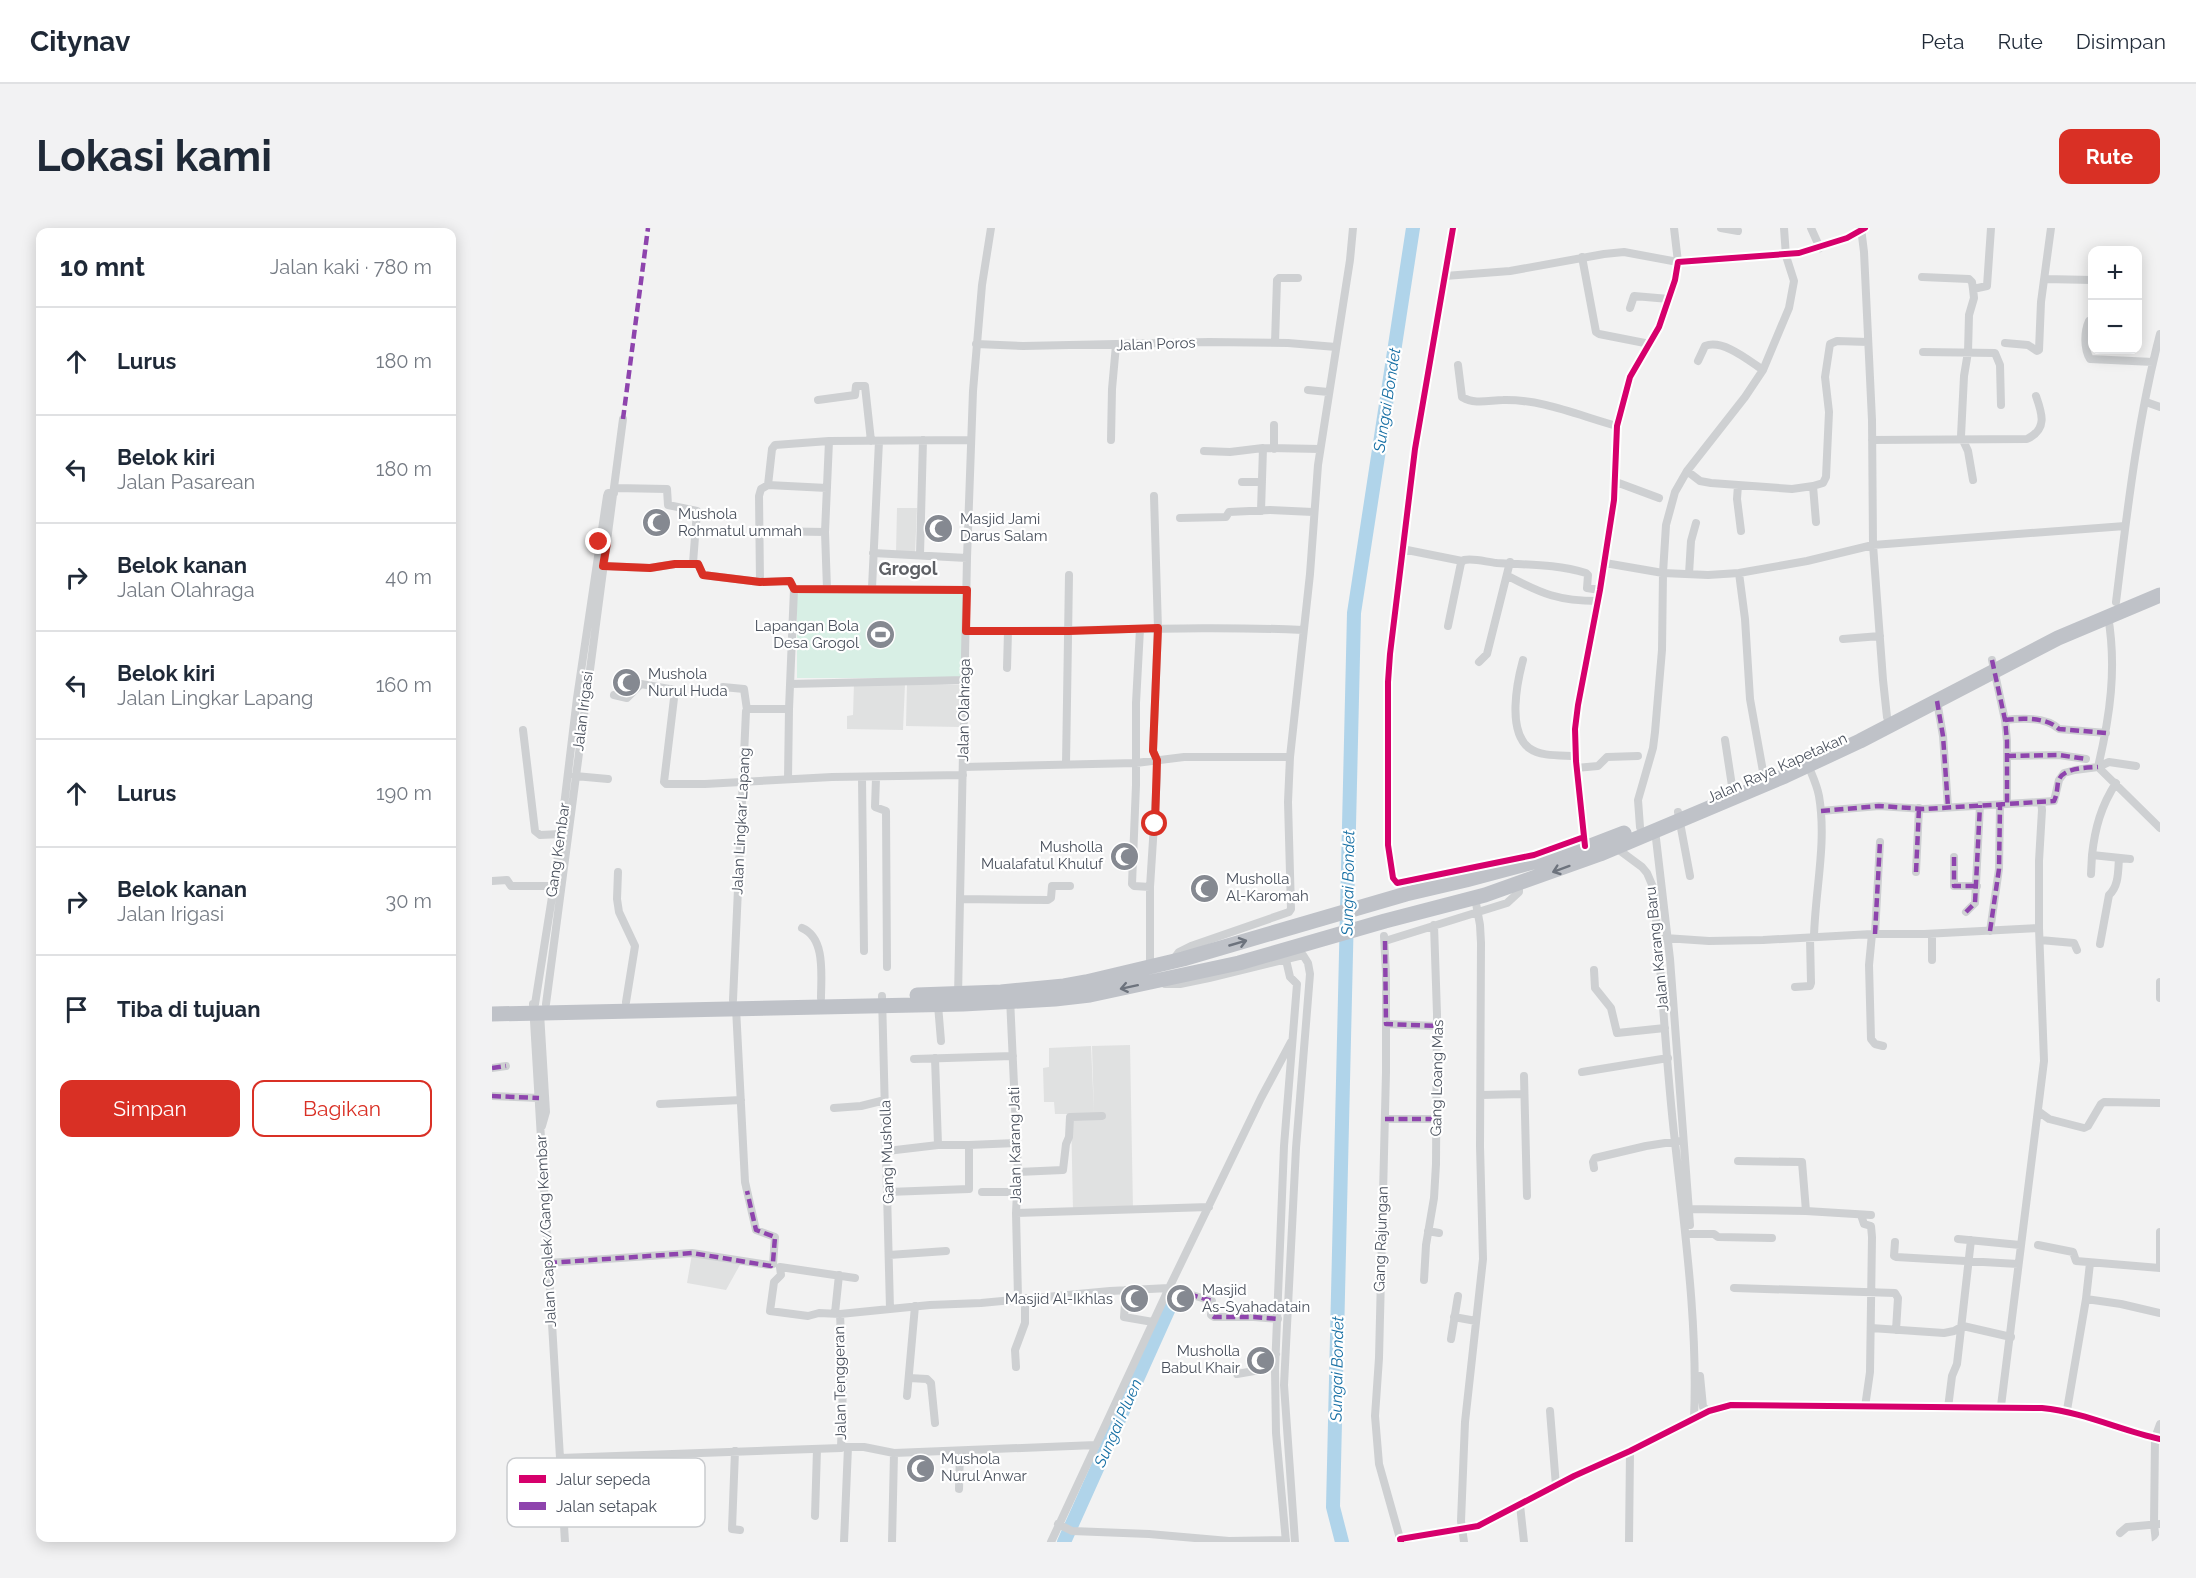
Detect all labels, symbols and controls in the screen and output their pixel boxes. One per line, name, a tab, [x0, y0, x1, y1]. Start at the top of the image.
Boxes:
text: Citynav	[30, 25, 130, 58]
text: Peta	[1921, 29, 1965, 54]
text: Rute	[1998, 29, 2043, 54]
text: Disimpan	[2076, 29, 2166, 54]
button: Rute	[2059, 129, 2160, 184]
text: Lokasi kami	[36, 132, 272, 181]
map controls	[2088, 246, 2142, 354]
button: +	[2088, 246, 2142, 300]
text: 10 mnt	[60, 252, 145, 282]
text: Jalan kaki · 780 m	[270, 255, 432, 279]
button: −	[2088, 300, 2142, 354]
street label: Jalan Poros	[1116, 334, 1196, 354]
icon: ahead	[60, 345, 93, 378]
water label: Sungai Bondet	[1369, 346, 1405, 454]
text: Lurus	[117, 348, 176, 374]
text: 180 m	[376, 349, 432, 373]
text: Belok kiri	[117, 444, 215, 470]
icon: left	[60, 453, 93, 486]
text: 180 m	[376, 457, 432, 481]
text: Jalan Pasarean	[117, 470, 255, 494]
place label: Mushola Rohmatul ummah	[678, 505, 802, 540]
mosque icon: Mushola Rohmatul ummah	[641, 507, 673, 539]
place label: Masjid Jami Darus Salam	[960, 510, 1047, 545]
mosque icon: Masjid Jami Darus Salam	[923, 512, 955, 544]
route end	[585, 528, 611, 554]
text: Belok kanan	[117, 552, 247, 578]
district label: Grogol	[879, 558, 938, 579]
icon: right	[60, 561, 93, 594]
text: 40 m	[385, 565, 432, 589]
text: Jalan Olahraga	[117, 578, 255, 602]
place label: Lapangan Bola Desa Grogol	[755, 617, 860, 652]
sports icon: Lapangan Bola Desa Grogol	[864, 619, 896, 651]
street label: Jalan Olahraga	[954, 658, 974, 762]
text: Belok kiri	[117, 660, 215, 686]
place label: Mushola Nurul Huda	[648, 665, 728, 700]
mosque icon: Mushola Nurul Huda	[611, 667, 643, 699]
icon: left	[60, 669, 93, 702]
street label: Jalan Irigasi	[569, 670, 597, 752]
text: 160 m	[376, 673, 432, 697]
text: Jalan Lingkar Lapang	[117, 686, 313, 710]
street label: Jalan Raya Kapetakan	[1704, 729, 1850, 807]
street label: Jalan Lingkar Lapang	[728, 747, 754, 895]
icon: ahead	[60, 777, 93, 810]
text: Lurus	[117, 780, 176, 806]
text: 190 m	[376, 781, 432, 805]
street label: Gang Kembar	[542, 801, 574, 898]
route start	[1141, 810, 1167, 836]
water label: Sungai Bondet	[1338, 829, 1358, 937]
place label: Musholla Mualafatul Khuluf	[981, 838, 1104, 873]
mosque icon: Musholla Mualafatul Khuluf	[1108, 840, 1140, 872]
one-way arrow	[1552, 864, 1571, 875]
place label: Musholla Al-Karomah	[1226, 870, 1309, 905]
mosque icon: Musholla Al-Karomah	[1189, 872, 1221, 904]
text: Belok kanan	[117, 876, 247, 902]
icon: right	[60, 885, 93, 918]
street label: Jalan Karang Baru	[1641, 886, 1673, 1012]
text: 30 m	[386, 889, 432, 913]
text: Jalan Irigasi	[117, 902, 224, 926]
one-way arrow	[1228, 937, 1247, 948]
one-way arrow	[1119, 982, 1139, 993]
icon: arrive	[60, 993, 93, 1026]
text: Tiba di tujuan	[117, 996, 260, 1022]
street label: Gang Loang Mas	[1427, 1019, 1447, 1137]
button: Simpan	[60, 1080, 240, 1137]
button: Bagikan	[252, 1080, 432, 1137]
street label: Jalan Karang Jati	[1005, 1087, 1025, 1203]
street label: Gang Musholla	[876, 1100, 898, 1204]
street label: Jalan Caplek/Gang Kembar	[532, 1134, 560, 1328]
street label: Gang Rajungan	[1370, 1186, 1392, 1292]
place label: Masjid As-Syahadatain	[1202, 1281, 1310, 1316]
mosque icon: Masjid Al-Ikhlas	[1118, 1283, 1150, 1315]
mosque icon: Masjid As-Syahadatain	[1165, 1283, 1197, 1315]
place label: Masjid Al-Ikhlas	[1005, 1290, 1113, 1308]
water label: Sungai Bondet	[1327, 1315, 1347, 1423]
street label: Jalan Tenggeran	[830, 1326, 850, 1440]
place label: Musholla Babul Khair	[1161, 1342, 1241, 1377]
mosque icon: Musholla Babul Khair	[1245, 1344, 1277, 1376]
water label: Sungai Pluen	[1090, 1376, 1146, 1471]
place label: Mushola Nurul Anwar	[941, 1450, 1028, 1485]
mosque icon: Mushola Nurul Anwar	[904, 1452, 936, 1484]
legend	[507, 1458, 705, 1527]
text: Jalur sepeda	[556, 1470, 651, 1489]
text: Jalan setapak	[556, 1497, 657, 1516]

